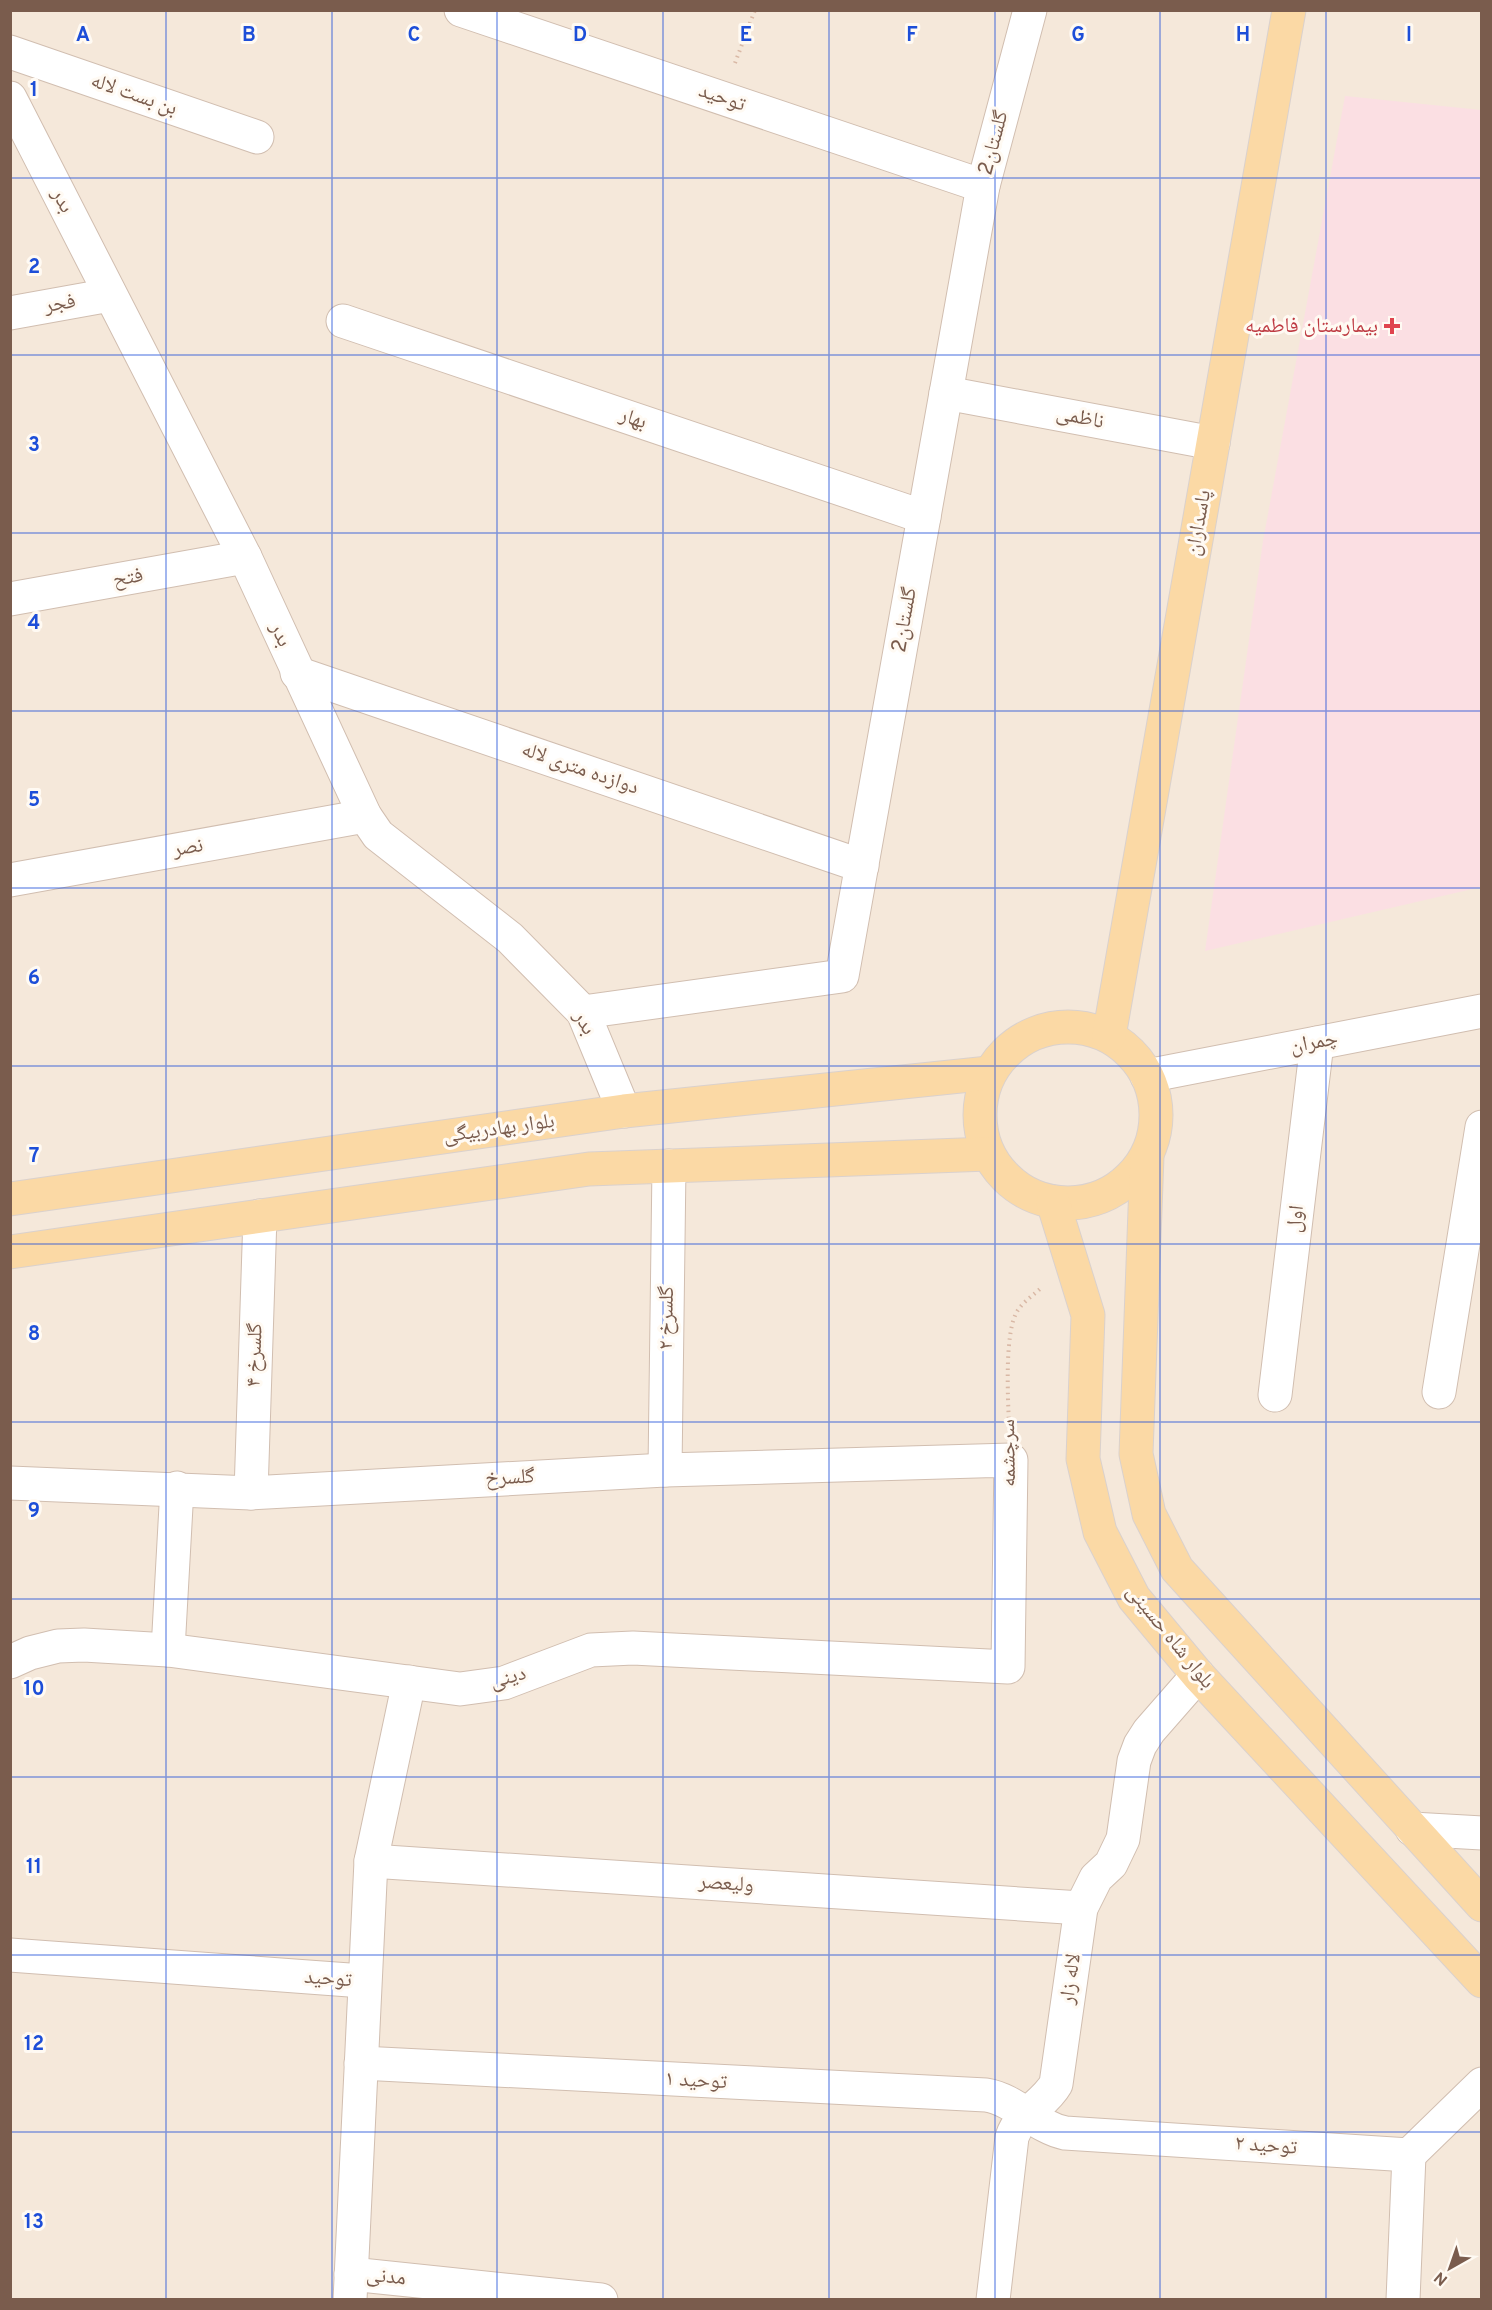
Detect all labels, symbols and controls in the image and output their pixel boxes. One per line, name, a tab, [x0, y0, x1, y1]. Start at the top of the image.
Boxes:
text: A	[76, 23, 90, 49]
text: B	[242, 23, 256, 49]
text: C	[408, 23, 420, 49]
text: D	[573, 23, 587, 49]
text: E	[740, 23, 752, 49]
text: F	[906, 23, 918, 49]
text: G	[1071, 23, 1085, 49]
text: H	[1236, 23, 1250, 49]
text: I	[1406, 23, 1412, 49]
street label: بن بست لاله	[87, 68, 181, 122]
street label: توحید	[695, 77, 749, 119]
text: 1	[30, 78, 38, 104]
street label: گلستان2	[972, 107, 1016, 178]
street label: بدر	[44, 183, 79, 218]
text: 2	[28, 255, 40, 281]
street label: فجر	[41, 288, 78, 320]
place label: بیمارستان فاطمیه	[1245, 313, 1378, 340]
marker: بیمارستان فاطمیه	[1383, 317, 1401, 335]
street label: ناظمی	[1054, 400, 1106, 436]
street label: بهار	[615, 401, 650, 436]
text: 3	[28, 433, 40, 459]
street label: پاسداران	[1180, 488, 1218, 558]
street label: فتح	[111, 562, 145, 594]
street label: گلستان2	[886, 585, 924, 655]
text: 4	[28, 611, 40, 637]
street label: بدر	[262, 618, 297, 651]
street label: دوازده متری لاله	[518, 736, 642, 802]
text: 5	[28, 788, 40, 814]
street label: نصر	[170, 832, 205, 864]
text: 6	[28, 966, 40, 992]
street label: بدر	[566, 1005, 602, 1040]
street label: چمران	[1288, 1025, 1340, 1061]
street label: بلوار بهادربیگی	[442, 1108, 556, 1150]
text: 7	[29, 1144, 39, 1170]
street label: اول	[1281, 1204, 1311, 1234]
street label: گلسرخ ۲	[653, 1285, 681, 1350]
text: 8	[28, 1322, 40, 1348]
street label: گلسرخ ۴	[240, 1322, 270, 1387]
street label: سرچشمه	[995, 1419, 1023, 1487]
street label: گلسرخ	[485, 1463, 536, 1493]
text: 9	[28, 1499, 40, 1525]
street label: بلوار شاه حسینی	[1120, 1579, 1220, 1695]
street label: دینی	[487, 1660, 529, 1696]
text: 10	[23, 1677, 45, 1703]
text: 11	[26, 1855, 42, 1881]
street label: ولیعصر	[696, 1869, 755, 1899]
street label: لاله زار	[1054, 1952, 1088, 2007]
street label: توحید	[303, 1964, 353, 1994]
text: 12	[24, 2032, 44, 2058]
street label: توحید ۱	[664, 2066, 728, 2096]
street label: توحید ۲	[1234, 2130, 1298, 2162]
text: 13	[24, 2210, 44, 2236]
north arrow	[1420, 2238, 1480, 2298]
street label: مدنی	[365, 2261, 407, 2293]
text: N	[1431, 2267, 1452, 2289]

